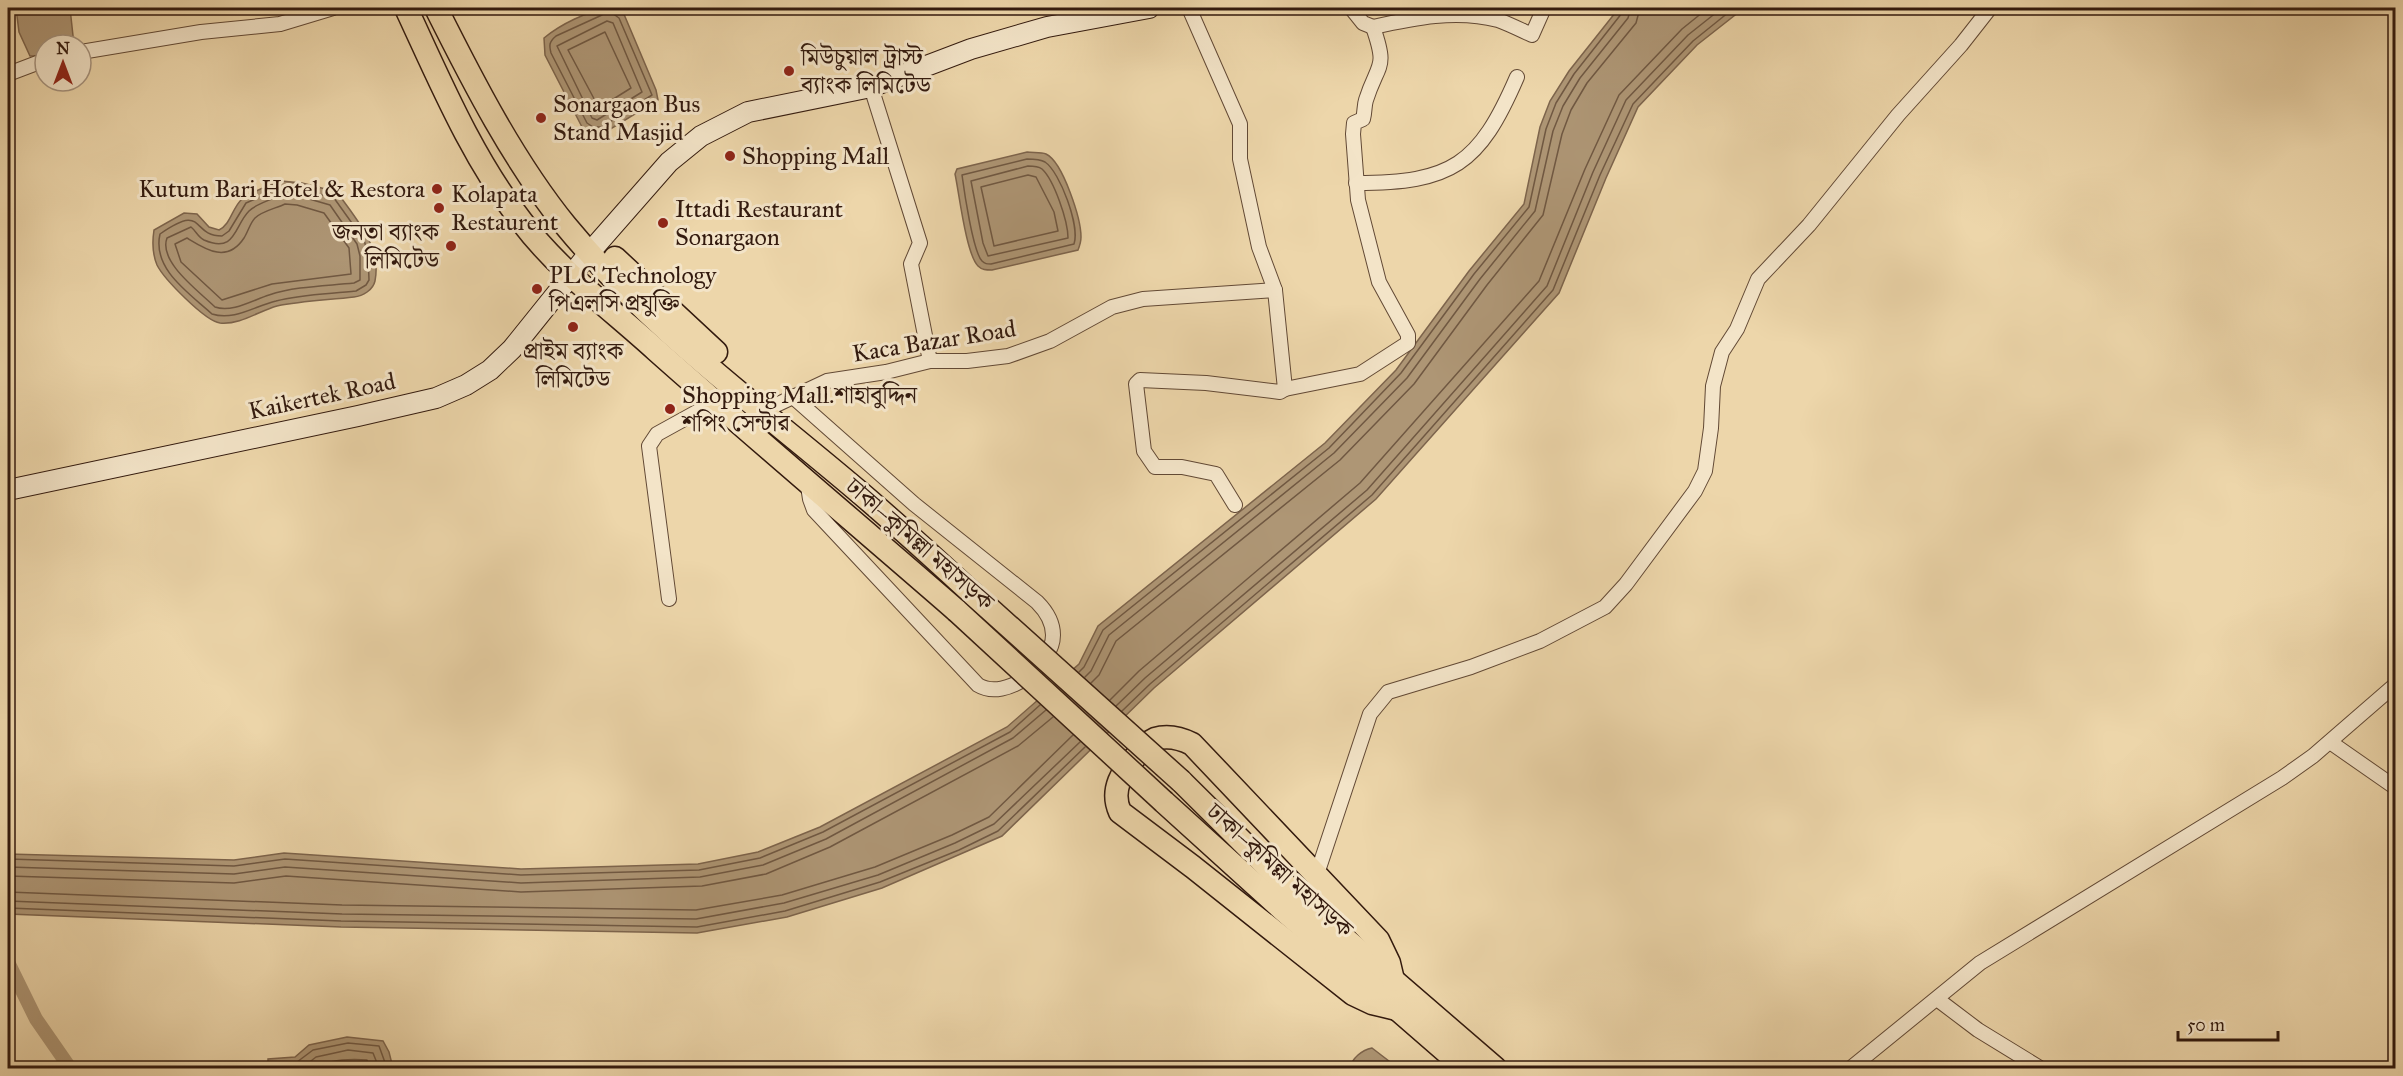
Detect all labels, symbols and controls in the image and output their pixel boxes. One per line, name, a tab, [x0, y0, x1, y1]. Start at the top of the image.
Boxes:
north arrow	[33, 33, 93, 93]
text: N	[56, 39, 70, 58]
place label: মিউচুয়াল ট্রাস্ট ব্যাংক লিমিটেড	[800, 42, 932, 100]
marker: মিউচুয়াল ট্রাস্ট ব্যাংক লিমিটেড	[782, 64, 796, 78]
place label: Sonargaon Bus Stand Masjid	[553, 89, 700, 147]
marker: Sonargaon Bus Stand Masjid	[534, 111, 548, 125]
place label: Shopping Mall	[742, 141, 890, 171]
marker: Shopping Mall	[723, 149, 737, 163]
place label: Kutum Bari Hotel & Restora	[138, 174, 426, 204]
place label: Kolapata Restaurent	[451, 179, 559, 237]
marker: Kutum Bari Hotel & Restora	[430, 182, 444, 196]
place label: Ittadi Restaurant Sonargaon	[675, 194, 844, 252]
marker: Kolapata Restaurent	[432, 201, 446, 215]
marker: Ittadi Restaurant Sonargaon	[656, 216, 670, 230]
place label: জনতা ব্যাংক লিমিটেড	[331, 217, 440, 275]
marker: জনতা ব্যাংক লিমিটেড	[444, 239, 458, 253]
place label: PLC Technology পিএলসি প্রযুক্তি	[548, 260, 717, 318]
marker: PLC Technology পিএলসি প্রযুক্তি	[530, 282, 544, 296]
street label: Kaca Bazar Road	[850, 313, 1018, 369]
marker: প্রাইম ব্যাংক লিমিটেড	[566, 320, 580, 334]
place label: প্রাইম ব্যাংক লিমিটেড	[523, 336, 624, 394]
street label: Kaikertek Road	[246, 366, 398, 426]
place label: Shopping Mall.শাহাবুদ্দিন শপিং সেন্টার	[681, 380, 918, 438]
marker: Shopping Mall.শাহাবুদ্দিন শপিং সেন্টার	[663, 402, 677, 416]
street label: ঢাকা–কুমিল্লা মহাসড়ক	[839, 471, 1001, 617]
street label: ঢাকা–কুমিল্লা মহাসড়ক	[1200, 796, 1360, 944]
scale bar	[2178, 1004, 2278, 1042]
text: 50 m	[2187, 1014, 2225, 1036]

